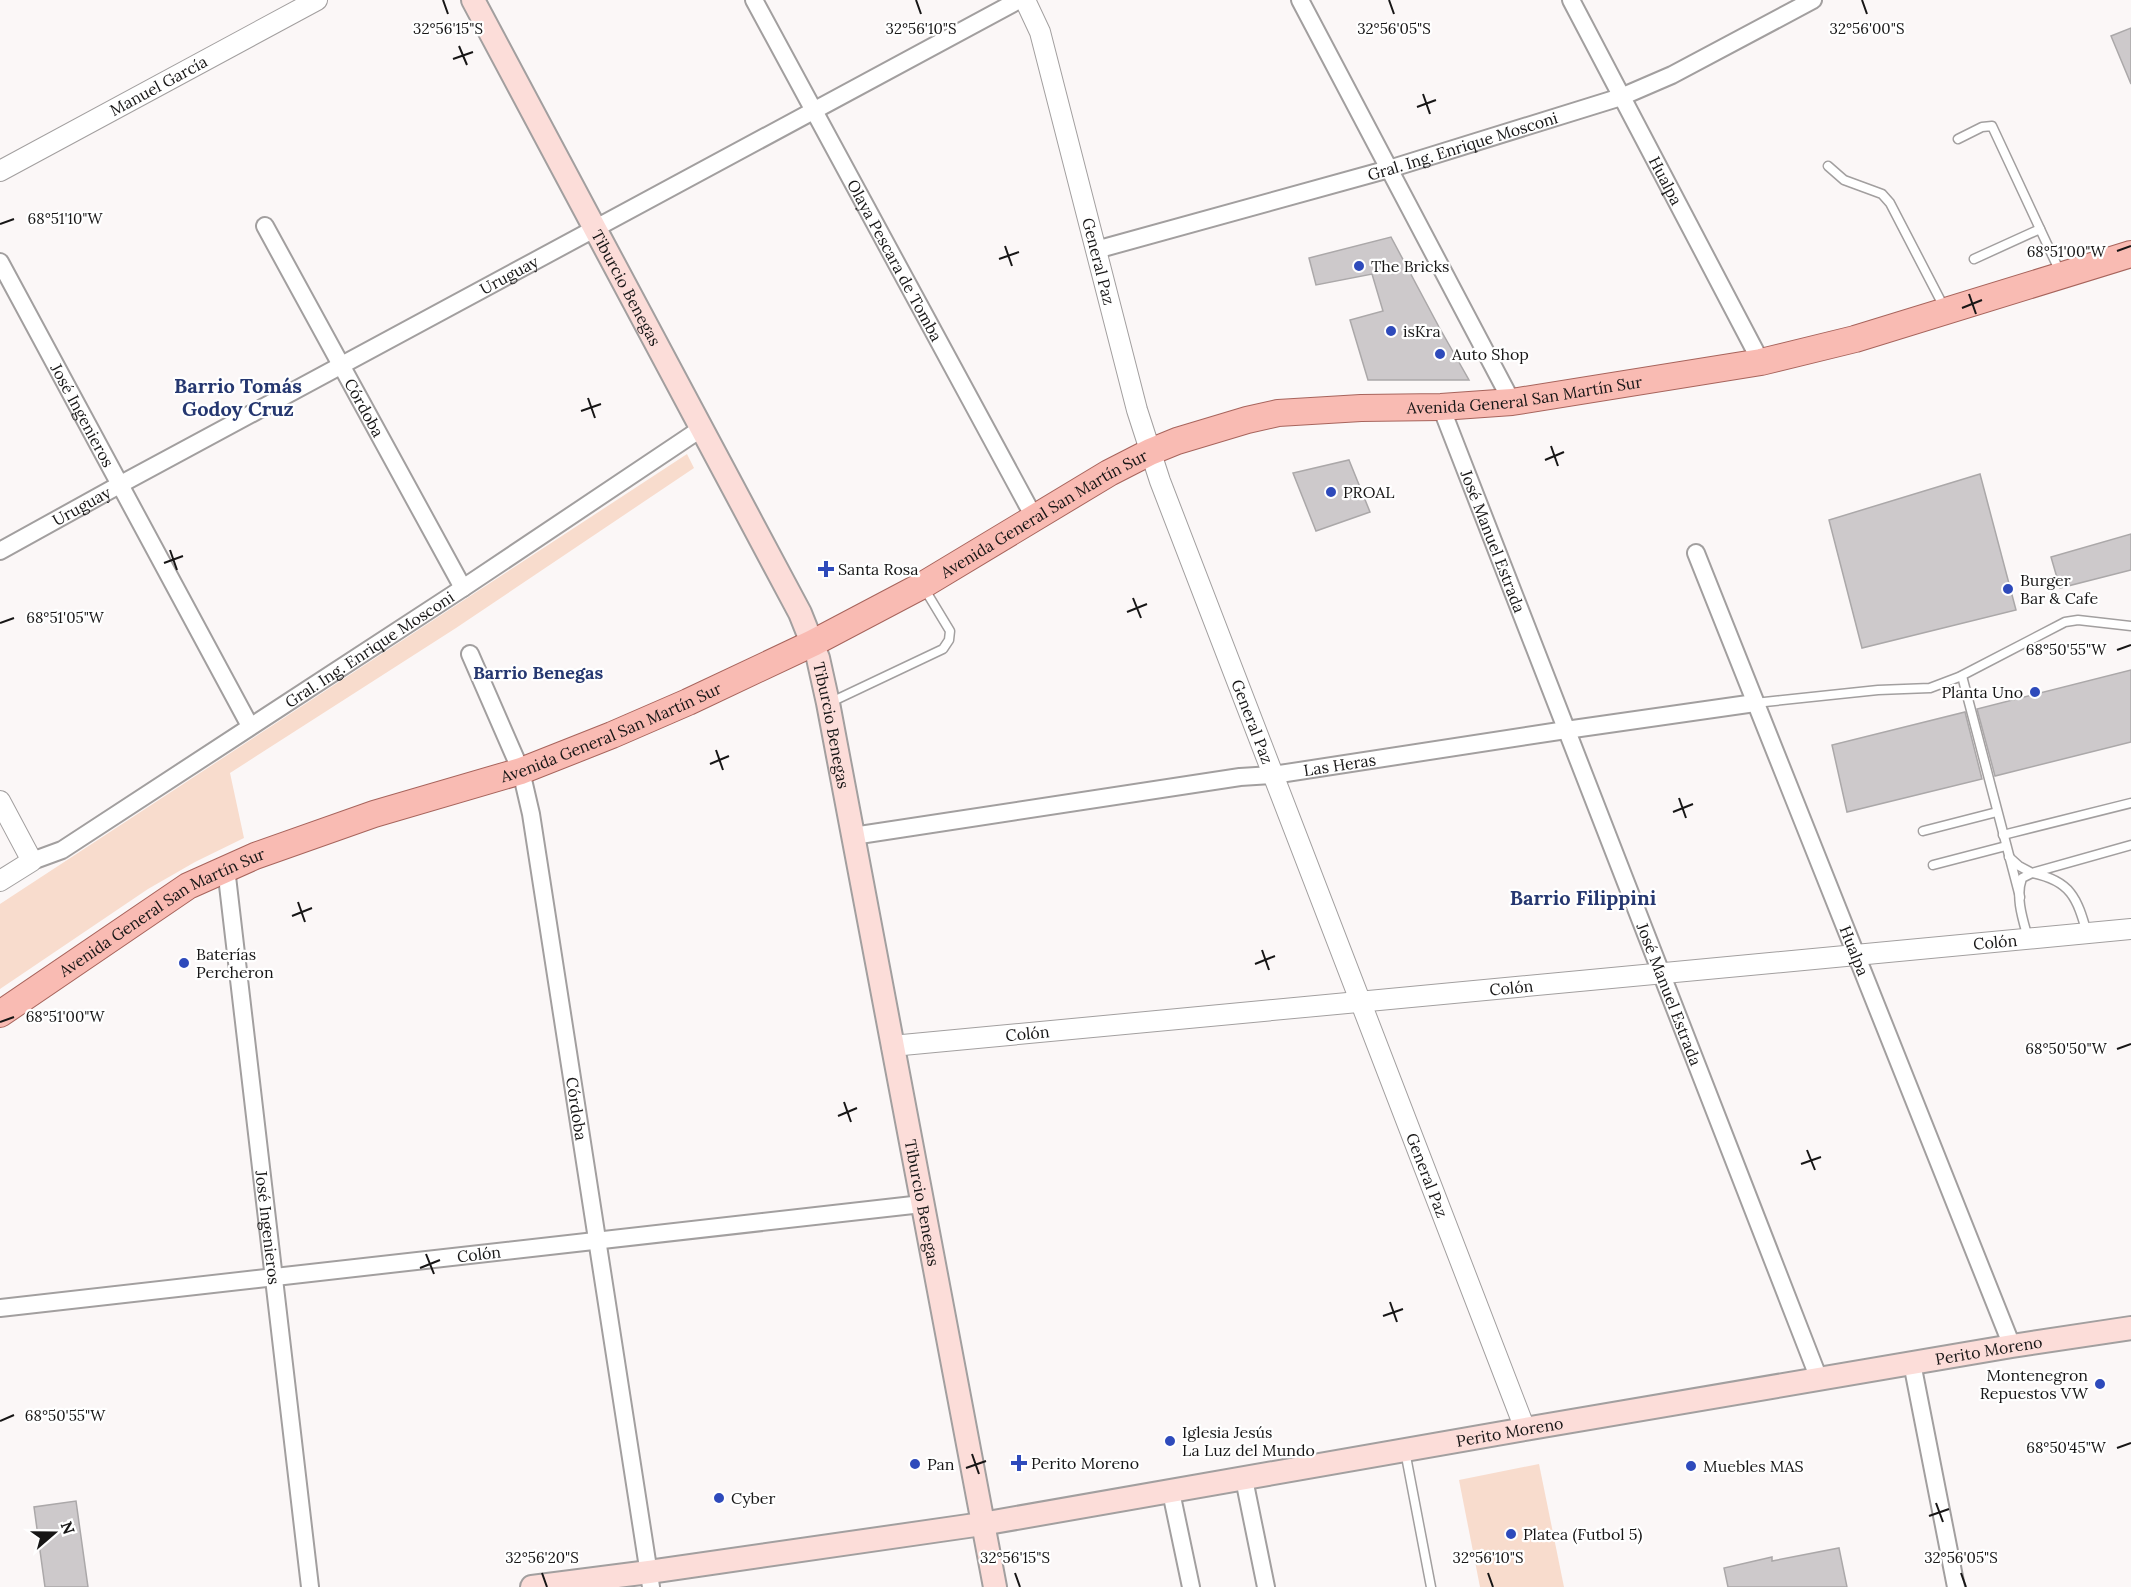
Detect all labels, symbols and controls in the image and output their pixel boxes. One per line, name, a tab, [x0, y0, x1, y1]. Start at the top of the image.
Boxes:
text: 32°56'15"S	[413, 19, 483, 38]
text: 32°56'10"S	[886, 19, 956, 38]
text: 32°56'05"S	[1357, 19, 1431, 38]
text: 32°56'00"S	[1830, 19, 1904, 38]
street label: Manuel García	[106, 51, 211, 120]
street label: Gral. Ing. Enrique Mosconi	[1365, 107, 1560, 184]
street label: Hualpa	[1645, 153, 1687, 208]
street label: Olaya Pescara de Tomba	[843, 176, 947, 345]
text: 68°51'10"W	[28, 209, 103, 228]
street label: General Paz	[1078, 216, 1120, 307]
street label: Tiburcio Benegas	[587, 226, 666, 349]
text: 68°51'00"W	[2027, 242, 2106, 261]
street label: Uruguay	[476, 251, 542, 299]
place label: The Bricks	[1371, 256, 1449, 276]
marker: The Bricks	[1352, 259, 1366, 273]
place label: isKra	[1403, 321, 1441, 341]
marker: isKra	[1384, 324, 1398, 338]
place label: Auto Shop	[1451, 344, 1529, 364]
marker: Auto Shop	[1433, 347, 1447, 361]
street label: José Ingenieros	[46, 359, 119, 470]
street label: Avenida General San Martín Sur	[1405, 371, 1643, 417]
district label: Barrio Tomás Godoy Cruz	[174, 373, 302, 421]
street label: Córdoba	[340, 375, 388, 440]
street label: Avenida General San Martín Sur	[936, 445, 1151, 583]
street label: José Manuel Estrada	[1456, 466, 1530, 615]
street label: Uruguay	[49, 482, 114, 530]
place label: PROAL	[1343, 482, 1394, 502]
marker: PROAL	[1324, 485, 1338, 499]
place label: Santa Rosa	[838, 559, 919, 579]
marker: Santa Rosa	[819, 562, 833, 576]
place label: Burger Bar & Cafe	[2020, 570, 2098, 608]
marker: Burger Bar & Cafe	[2001, 582, 2015, 596]
street label: Gral. Ing. Enrique Mosconi	[281, 587, 458, 712]
text: 68°51'05"W	[26, 608, 105, 627]
text: 68°50'55"W	[2026, 640, 2107, 659]
street label: Tiburcio Benegas	[809, 660, 854, 790]
district label: Barrio Benegas	[473, 661, 603, 684]
street label: General Paz	[1227, 676, 1278, 767]
street label: Avenida General San Martín Sur	[497, 678, 725, 787]
place label: Planta Uno	[1941, 682, 2023, 702]
marker: Planta Uno	[2028, 685, 2042, 699]
street label: Las Heras	[1302, 749, 1377, 780]
street label: Avenida General San Martín Sur	[54, 843, 268, 981]
district label: Barrio Filippini	[1510, 885, 1657, 910]
street label: José Manuel Estrada	[1632, 919, 1706, 1068]
street label: Hualpa	[1835, 923, 1873, 979]
street label: Colón	[1972, 930, 2018, 954]
place label: Baterías Percheron	[196, 944, 274, 982]
marker: Baterías Percheron	[177, 956, 191, 970]
street label: Colón	[1488, 975, 1534, 1000]
text: 68°51'00"W	[26, 1007, 105, 1026]
street label: Colón	[1005, 1021, 1051, 1045]
text: 68°50'50"W	[2025, 1039, 2108, 1058]
street label: Córdoba	[562, 1076, 592, 1142]
street label: General Paz	[1402, 1130, 1453, 1220]
street label: Tiburcio Benegas	[901, 1138, 944, 1268]
street label: José Ingenieros	[251, 1169, 285, 1286]
street label: Colón	[456, 1242, 502, 1266]
street label: Perito Moreno	[1934, 1332, 2044, 1369]
place label: Montenegron Repuestos VW	[1980, 1365, 2089, 1403]
marker: Montenegron Repuestos VW	[2093, 1377, 2107, 1391]
text: 68°50'55"W	[25, 1406, 106, 1425]
street label: Perito Moreno	[1455, 1413, 1565, 1451]
place label: Iglesia Jesús La Luz del Mundo	[1182, 1422, 1315, 1460]
marker: Iglesia Jesús La Luz del Mundo	[1163, 1434, 1177, 1448]
text: 68°50'45"W	[2026, 1438, 2107, 1457]
place label: Perito Moreno	[1031, 1453, 1139, 1473]
place label: Pan	[927, 1454, 955, 1474]
marker: Perito Moreno	[1012, 1456, 1026, 1470]
place label: Muebles MAS	[1703, 1456, 1804, 1476]
marker: Pan	[908, 1457, 922, 1471]
marker: Muebles MAS	[1684, 1459, 1698, 1473]
place label: Cyber	[731, 1488, 776, 1508]
marker: Cyber	[712, 1491, 726, 1505]
north arrow	[24, 1503, 84, 1563]
text: N	[57, 1519, 80, 1537]
place label: Platea (Futbol 5)	[1523, 1524, 1643, 1545]
marker: Platea (Futbol 5)	[1504, 1527, 1518, 1541]
text: 32°56'20"S	[505, 1548, 579, 1567]
text: 32°56'15"S	[980, 1548, 1050, 1567]
text: 32°56'10"S	[1453, 1548, 1523, 1567]
text: 32°56'05"S	[1924, 1548, 1998, 1567]

